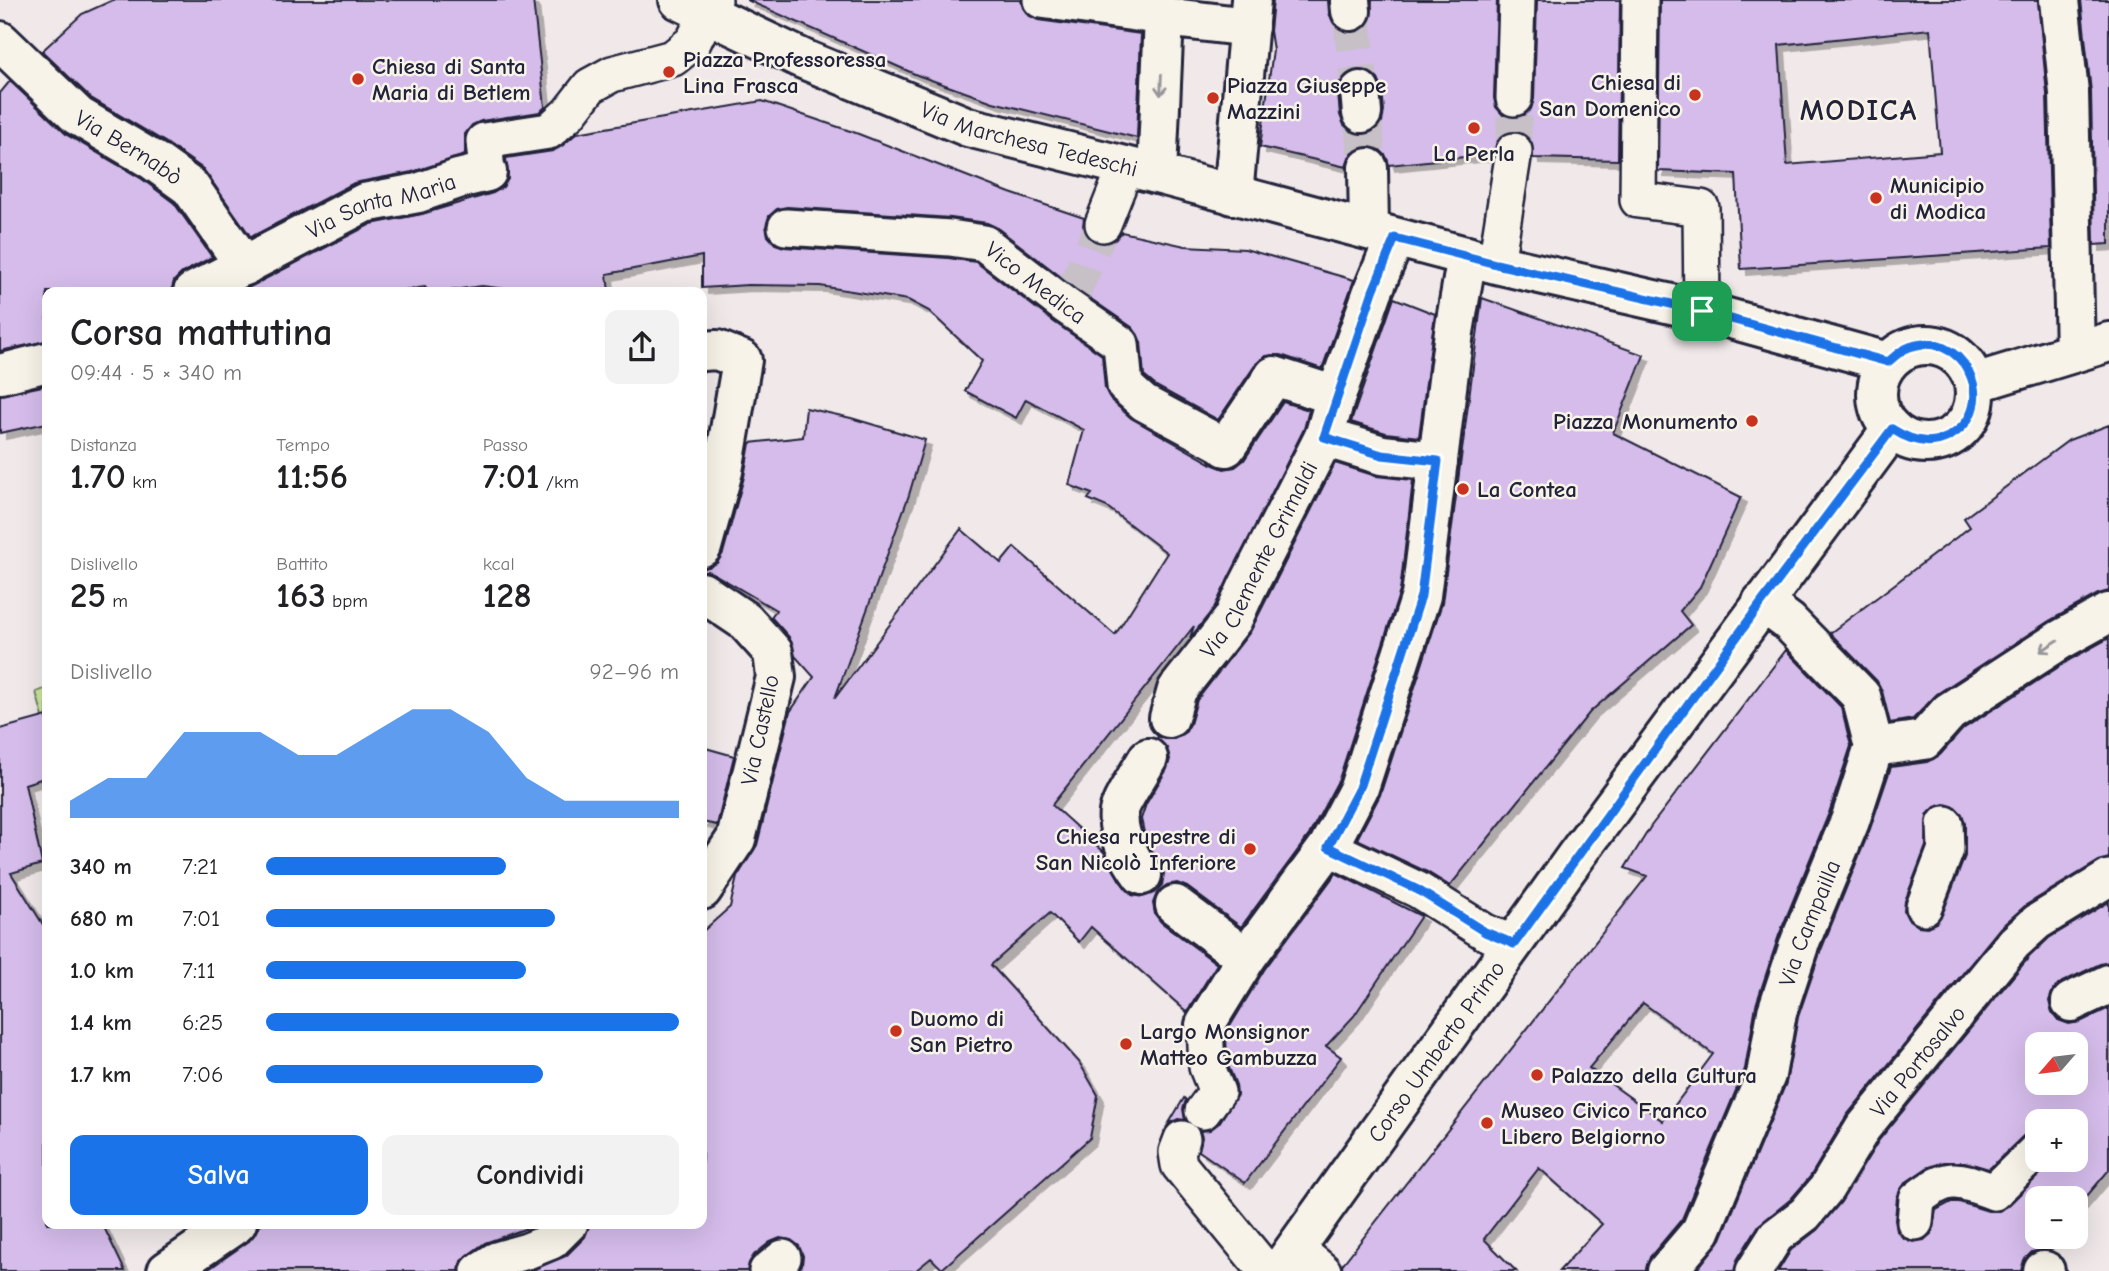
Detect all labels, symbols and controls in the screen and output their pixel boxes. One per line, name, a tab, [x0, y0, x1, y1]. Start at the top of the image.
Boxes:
place label: Piazza Professoressa Lina Frasca	[683, 46, 886, 99]
place label: Chiesa di Santa Maria di Betlem	[372, 53, 531, 106]
marker: Piazza Professoressa Lina Frasca	[661, 64, 677, 80]
place label: Chiesa di San Domenico	[1539, 69, 1681, 122]
marker: Chiesa di Santa Maria di Betlem	[350, 71, 366, 87]
place label: Piazza Giuseppe Mazzini	[1227, 72, 1386, 125]
one-way arrow	[1154, 73, 1167, 96]
marker: Chiesa di San Domenico	[1687, 87, 1703, 103]
marker: Piazza Giuseppe Mazzini	[1205, 90, 1221, 106]
district label: MODICA	[1800, 93, 1918, 128]
street label: Via Marchesa Tedeschi	[917, 95, 1140, 182]
street label: Via Bernabò	[70, 104, 188, 191]
marker: La Perla	[1466, 120, 1482, 136]
place label: La Perla	[1433, 140, 1515, 167]
street label: Via Santa Maria	[301, 167, 459, 244]
place label: Municipio di Modica	[1890, 172, 1986, 225]
marker: Municipio di Modica	[1868, 190, 1884, 206]
street label: Vico Medica	[980, 236, 1092, 329]
pin	[1672, 281, 1732, 341]
icon: arrive	[1683, 292, 1721, 330]
button: share	[605, 310, 679, 384]
text: Corsa mattutina	[70, 311, 333, 355]
text: 09:44 · 5 × 340 m	[70, 359, 242, 386]
place label: Piazza Monumento	[1553, 408, 1738, 435]
marker: Piazza Monumento	[1744, 413, 1760, 429]
text: Distanza	[70, 434, 137, 456]
text: Tempo	[276, 434, 330, 456]
text: Passo	[483, 434, 528, 456]
text: 1.70	[70, 456, 126, 497]
text: 11:56	[276, 456, 348, 497]
text: 7:01	[483, 456, 539, 497]
street label: Via Clemente Grimaldi	[1194, 457, 1323, 663]
text: km	[126, 471, 157, 493]
text: /km	[539, 471, 579, 493]
place label: La Contea	[1477, 476, 1577, 503]
marker: La Contea	[1455, 481, 1471, 497]
text: Dislivello	[70, 553, 138, 575]
text: Battito	[276, 553, 328, 575]
text: kcal	[483, 553, 515, 575]
text: 25	[70, 575, 106, 616]
text: 163	[276, 575, 326, 616]
text: 128	[483, 575, 532, 616]
text: m	[106, 590, 128, 612]
text: bpm	[326, 590, 368, 612]
one-way arrow	[2040, 640, 2060, 654]
text: Dislivello	[70, 658, 152, 685]
text: 92–96 m	[590, 658, 679, 685]
street label: Via Castello	[735, 672, 785, 788]
place label: Chiesa rupestre di San Nicolò Inferiore	[1036, 823, 1236, 876]
marker: Chiesa rupestre di San Nicolò Inferiore	[1242, 841, 1258, 857]
text: 340 m	[70, 853, 132, 880]
text: 7:21	[182, 853, 218, 880]
street label: Via Campailla	[1773, 856, 1846, 990]
text: 680 m	[70, 905, 133, 932]
text: 7:01	[182, 905, 220, 932]
street label: Corso Umberto Primo	[1362, 955, 1510, 1148]
text: 1.0 km	[70, 957, 134, 984]
text: 7:11	[182, 957, 215, 984]
street label: Via Portosalvo	[1864, 1000, 1971, 1122]
place label: Duomo di San Pietro	[910, 1005, 1013, 1058]
text: 1.4 km	[70, 1009, 132, 1036]
text: 6:25	[182, 1009, 223, 1036]
place label: Largo Monsignor Matteo Gambuzza	[1140, 1018, 1317, 1071]
marker: Duomo di San Pietro	[888, 1023, 904, 1039]
north arrow	[2025, 1032, 2088, 1096]
map controls	[2025, 1032, 2088, 1249]
marker: Largo Monsignor Matteo Gambuzza	[1118, 1036, 1134, 1052]
text: 1.7 km	[70, 1061, 131, 1088]
text: 7:06	[182, 1061, 224, 1088]
place label: Palazzo della Cultura	[1551, 1062, 1757, 1089]
marker: Palazzo della Cultura	[1529, 1067, 1545, 1083]
place label: Museo Civico Franco Libero Belgiorno	[1501, 1097, 1707, 1150]
button: +	[2025, 1109, 2088, 1172]
marker: Museo Civico Franco Libero Belgiorno	[1479, 1115, 1495, 1131]
button: Salva	[70, 1135, 368, 1215]
button: Condividi	[382, 1135, 679, 1215]
button: −	[2025, 1186, 2088, 1249]

